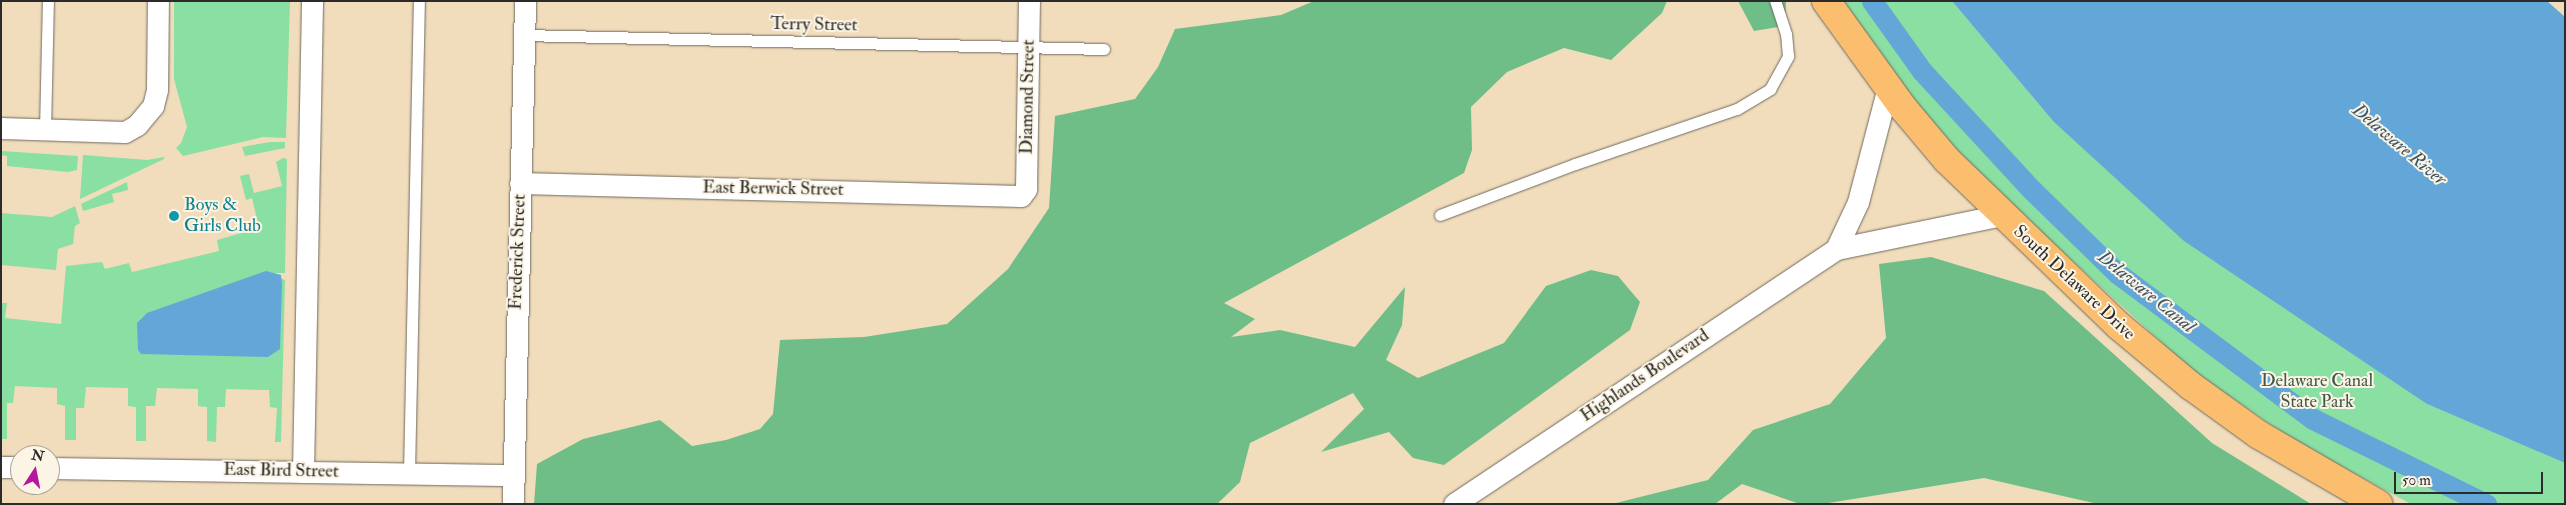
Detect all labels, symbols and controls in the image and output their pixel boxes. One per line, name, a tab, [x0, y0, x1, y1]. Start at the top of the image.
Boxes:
street label: Terry Street	[770, 13, 858, 37]
street label: Diamond Street	[1016, 39, 1040, 155]
water label: Delaware River	[2347, 99, 2451, 191]
street label: East Berwick Street	[702, 177, 844, 201]
street label: Frederick Street	[505, 194, 531, 310]
place label: Boys & Girls Club	[184, 195, 261, 238]
marker: Boys & Girls Club	[168, 210, 180, 222]
street label: South Delaware Drive	[2009, 221, 2139, 345]
water label: Delaware Canal	[2093, 246, 2199, 338]
street label: Highlands Boulevard	[1577, 325, 1713, 427]
park label: Delaware Canal State Park	[2261, 371, 2373, 414]
north arrow	[10, 445, 60, 495]
text: N	[30, 446, 46, 465]
street label: East Bird Street	[223, 459, 339, 483]
scale bar	[2396, 462, 2545, 494]
text: 50 m	[2402, 471, 2431, 490]

